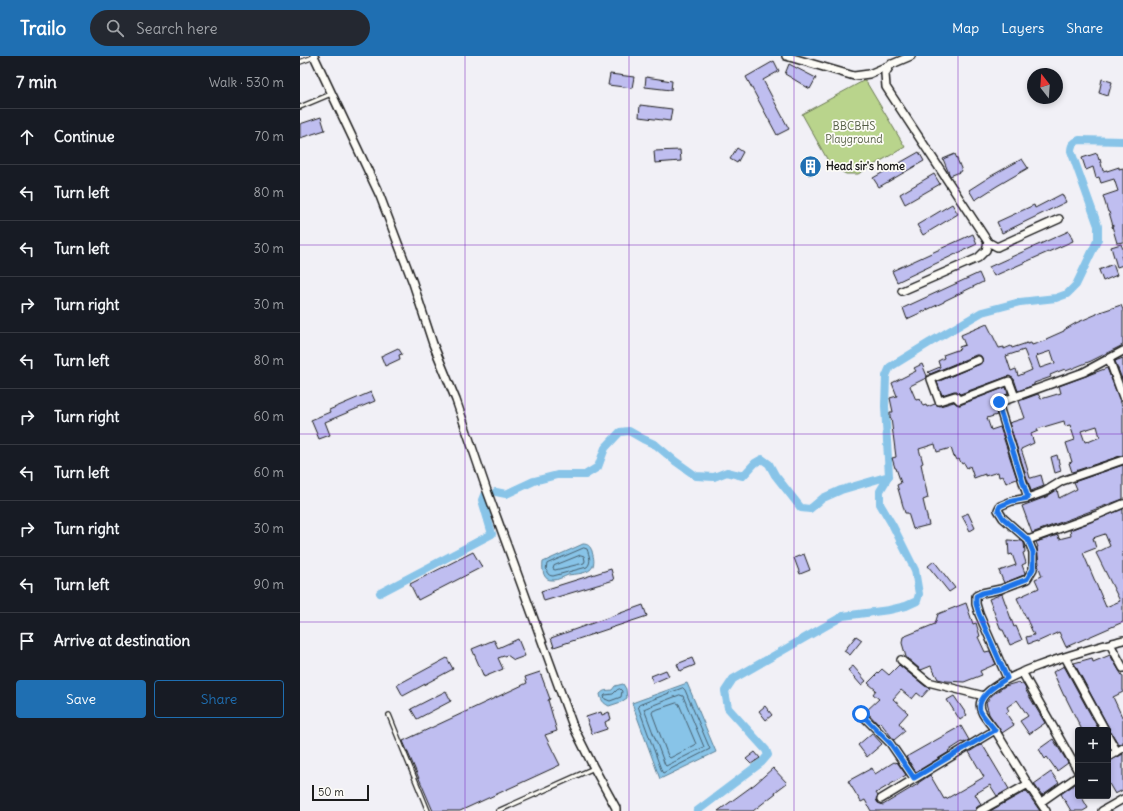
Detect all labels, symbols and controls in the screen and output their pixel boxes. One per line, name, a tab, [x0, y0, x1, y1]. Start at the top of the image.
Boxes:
search box	[90, 10, 370, 46]
text: Trailo	[20, 16, 66, 40]
icon: search	[104, 17, 126, 39]
text: Search here	[136, 19, 218, 38]
text: Map	[952, 19, 979, 37]
text: Layers	[1001, 19, 1044, 37]
text: Share	[1066, 19, 1103, 37]
north arrow	[1027, 68, 1063, 104]
text: 7 min	[16, 71, 57, 93]
text: Walk · 530 m	[209, 74, 284, 91]
park label: BBCBHS Playground	[825, 119, 883, 146]
icon: ahead	[16, 126, 38, 148]
text: Continue	[54, 127, 115, 146]
text: 70 m	[255, 128, 284, 145]
building icon: Head sir's home	[797, 153, 823, 179]
place label: Head sir's home	[826, 159, 905, 173]
icon: left	[16, 182, 38, 204]
text: Turn left	[54, 183, 109, 202]
text: 80 m	[253, 184, 284, 201]
icon: left	[16, 238, 38, 260]
text: Turn left	[54, 239, 109, 258]
text: 30 m	[254, 240, 284, 257]
icon: right	[16, 294, 38, 316]
text: Turn right	[54, 295, 119, 314]
text: 30 m	[254, 296, 284, 313]
icon: left	[16, 350, 38, 372]
text: Turn left	[54, 351, 109, 370]
text: 80 m	[253, 352, 284, 369]
route end	[990, 393, 1008, 411]
icon: right	[16, 406, 38, 428]
text: Turn right	[54, 407, 119, 426]
text: 60 m	[253, 408, 284, 425]
icon: left	[16, 462, 38, 484]
text: Turn left	[54, 463, 109, 482]
text: 60 m	[253, 464, 284, 481]
icon: right	[16, 518, 38, 540]
text: Turn right	[54, 519, 119, 538]
text: 30 m	[254, 520, 284, 537]
icon: left	[16, 574, 38, 596]
text: Turn left	[54, 575, 109, 594]
text: 90 m	[253, 576, 284, 593]
icon: arrive	[16, 630, 38, 652]
text: Arrive at destination	[54, 631, 190, 650]
button: Save	[16, 680, 146, 718]
button: Share	[154, 680, 284, 718]
route start	[852, 705, 870, 723]
map controls	[1075, 727, 1111, 799]
button: +	[1075, 727, 1111, 763]
button: −	[1075, 763, 1111, 799]
scale bar	[312, 783, 369, 802]
text: 50 m	[318, 785, 344, 799]

